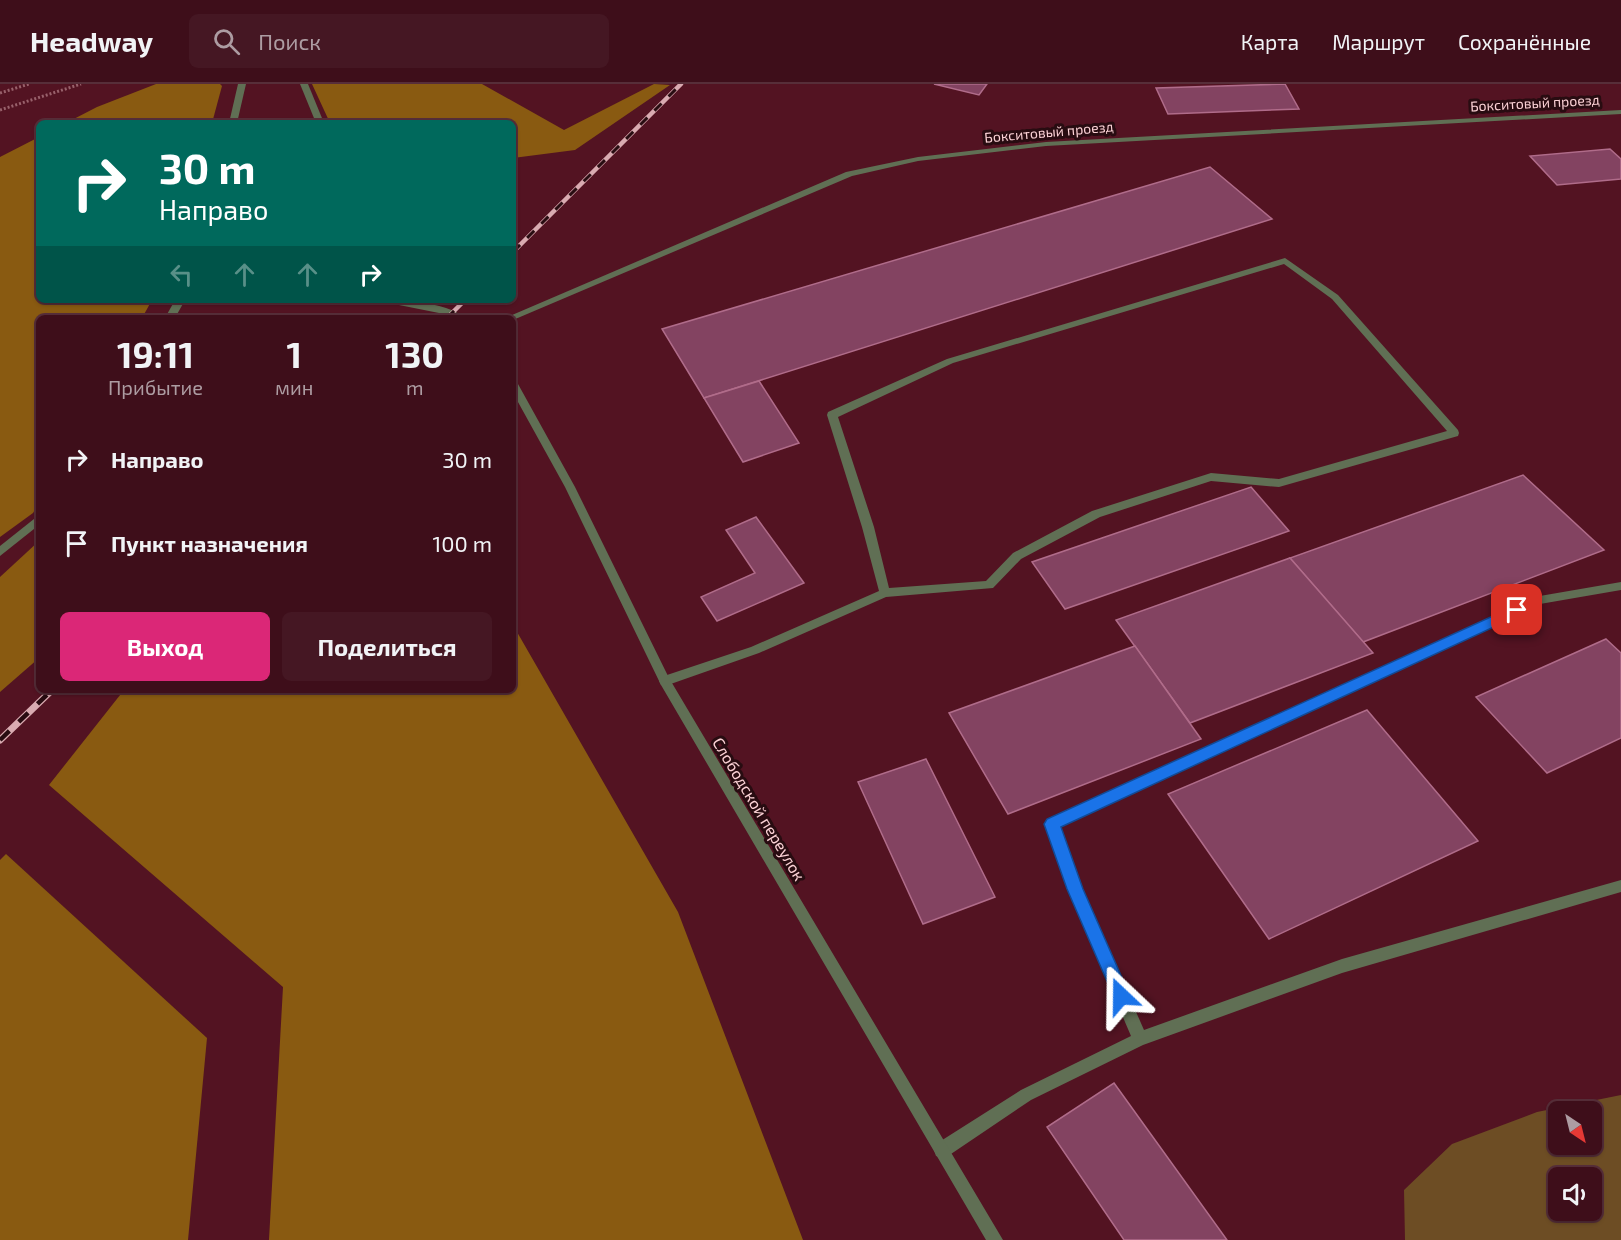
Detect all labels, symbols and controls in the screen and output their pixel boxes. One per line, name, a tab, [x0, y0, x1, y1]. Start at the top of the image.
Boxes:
search box	[189, 14, 609, 68]
text: Headway	[30, 24, 153, 58]
icon: search	[210, 25, 243, 58]
text: Поиск	[258, 28, 321, 54]
text: Карта	[1241, 29, 1299, 54]
text: Маршрут	[1332, 29, 1425, 54]
text: Сохранённые	[1458, 29, 1591, 54]
street label: Бокситовый проезд	[1470, 91, 1600, 114]
street label: Бокситовый проезд	[984, 117, 1114, 146]
text: 30 m	[159, 142, 255, 192]
icon: right	[60, 144, 138, 222]
text: Направо	[159, 193, 268, 225]
icon: left	[165, 258, 198, 291]
icon: ahead	[228, 258, 261, 291]
icon: ahead	[291, 258, 324, 291]
icon: right	[354, 258, 387, 291]
text: 19:11	[117, 332, 194, 375]
text: 1	[286, 332, 302, 375]
text: 130	[385, 332, 444, 375]
text: Прибытие	[108, 375, 203, 399]
text: мин	[275, 375, 313, 399]
text: m	[406, 375, 423, 399]
icon: right	[60, 443, 93, 476]
text: Направо	[111, 446, 204, 472]
text: 30 m	[442, 446, 492, 472]
icon: arrive	[60, 527, 93, 560]
text: Пункт назначения	[111, 530, 308, 556]
text: 100 m	[433, 530, 492, 556]
pin	[1491, 584, 1542, 635]
icon: arrive	[1500, 593, 1533, 626]
button: Выход	[60, 612, 270, 681]
button: Поделиться	[282, 612, 492, 681]
street label: Слободской переулок	[708, 734, 810, 885]
position arrow	[1089, 964, 1153, 1028]
north arrow	[1548, 1101, 1602, 1155]
map controls	[1548, 1101, 1602, 1221]
button: sound	[1548, 1167, 1602, 1221]

